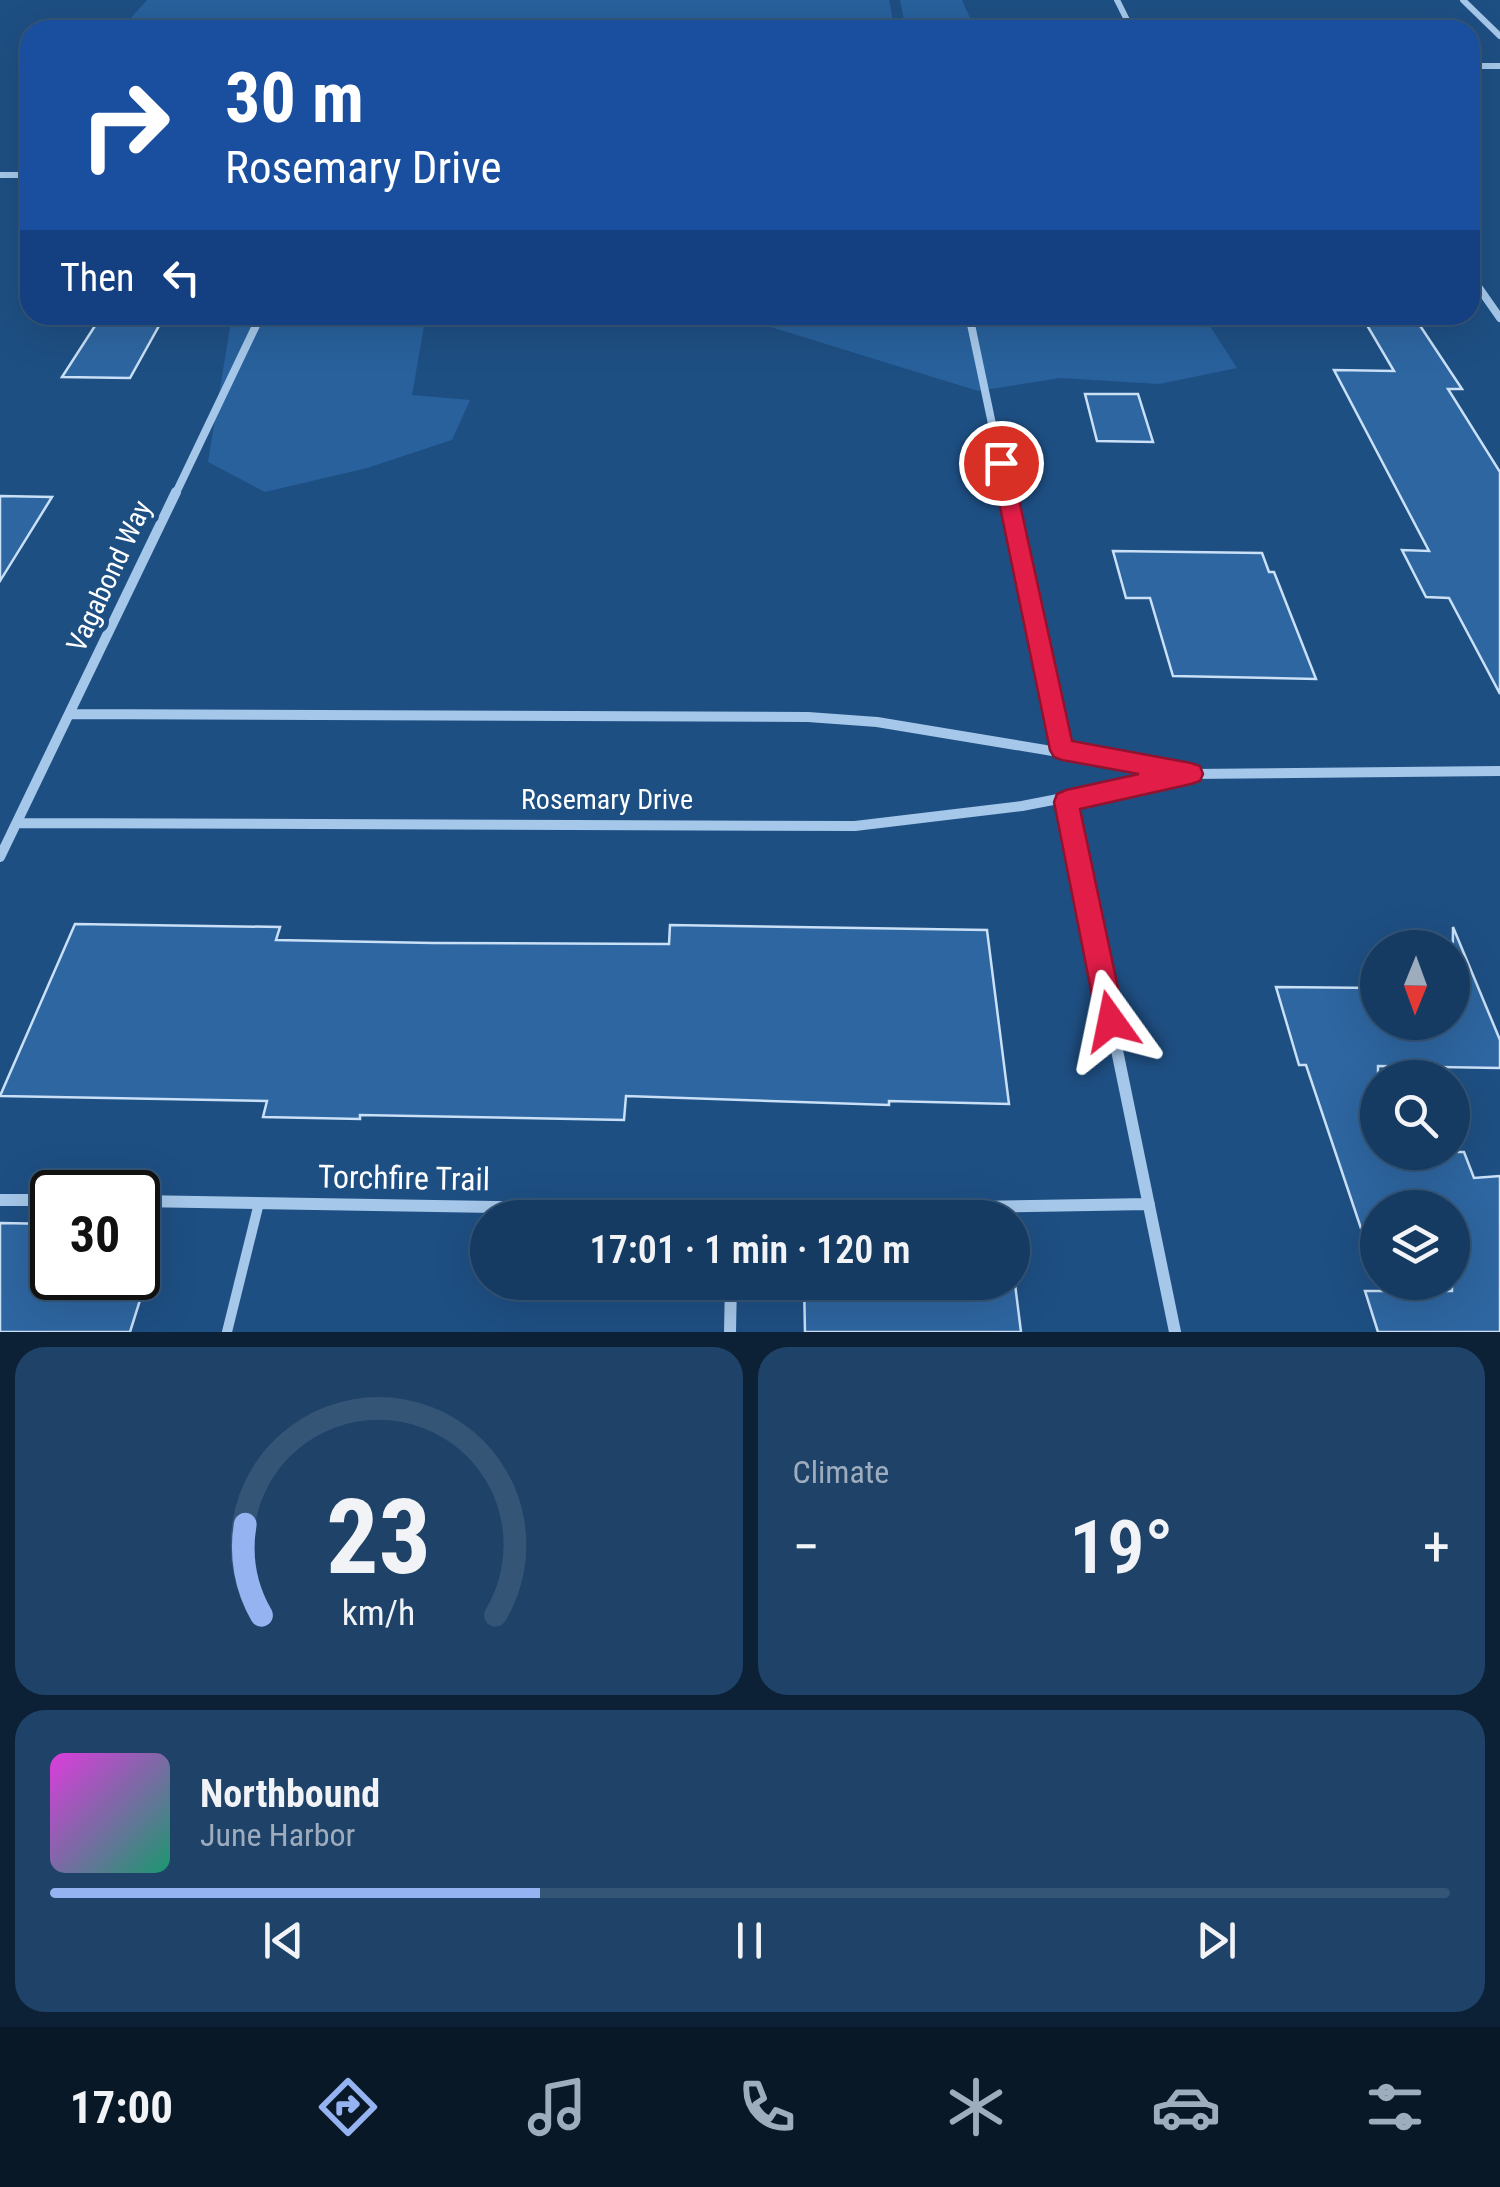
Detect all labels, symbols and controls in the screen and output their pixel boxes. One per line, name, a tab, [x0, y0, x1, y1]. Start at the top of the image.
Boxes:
text: 30 m	[225, 57, 364, 139]
icon: right	[60, 60, 190, 190]
text: Rosemary Drive	[225, 141, 501, 194]
icon: left	[154, 250, 209, 305]
text: Then	[60, 256, 134, 300]
pin	[959, 421, 1044, 506]
icon: arrive	[974, 436, 1029, 491]
street label: Vagabond Way	[60, 495, 159, 657]
street label: Rosemary Drive	[521, 783, 693, 816]
north arrow	[1360, 930, 1470, 1040]
map controls	[1360, 930, 1470, 1300]
position arrow	[1059, 969, 1163, 1073]
button: search	[1360, 1060, 1470, 1170]
street label: Torchfire Trail	[318, 1157, 490, 1199]
speed limit sign: 30	[30, 1170, 160, 1300]
button: layers	[1360, 1190, 1470, 1300]
text: 17:01 · 1 min · 120 m	[590, 1228, 910, 1272]
text: Climate	[793, 1453, 889, 1491]
text: 23	[326, 1477, 431, 1598]
text: 19°	[1069, 1503, 1174, 1591]
text: −	[793, 1515, 820, 1579]
text: +	[1423, 1515, 1450, 1579]
text: km/h	[342, 1592, 416, 1634]
text: Northbound	[200, 1772, 380, 1816]
text: June Harbor	[200, 1816, 355, 1854]
icon: previous	[256, 1913, 311, 1968]
icon: pause	[722, 1913, 777, 1968]
icon: next	[1189, 1913, 1244, 1968]
icon: directions	[313, 2072, 383, 2142]
icon: music	[522, 2072, 592, 2142]
icon: phone	[732, 2072, 802, 2142]
icon: climate	[941, 2072, 1011, 2142]
icon: car	[1151, 2072, 1221, 2142]
icon: filters	[1360, 2072, 1430, 2142]
text: 17:00	[70, 2081, 173, 2134]

